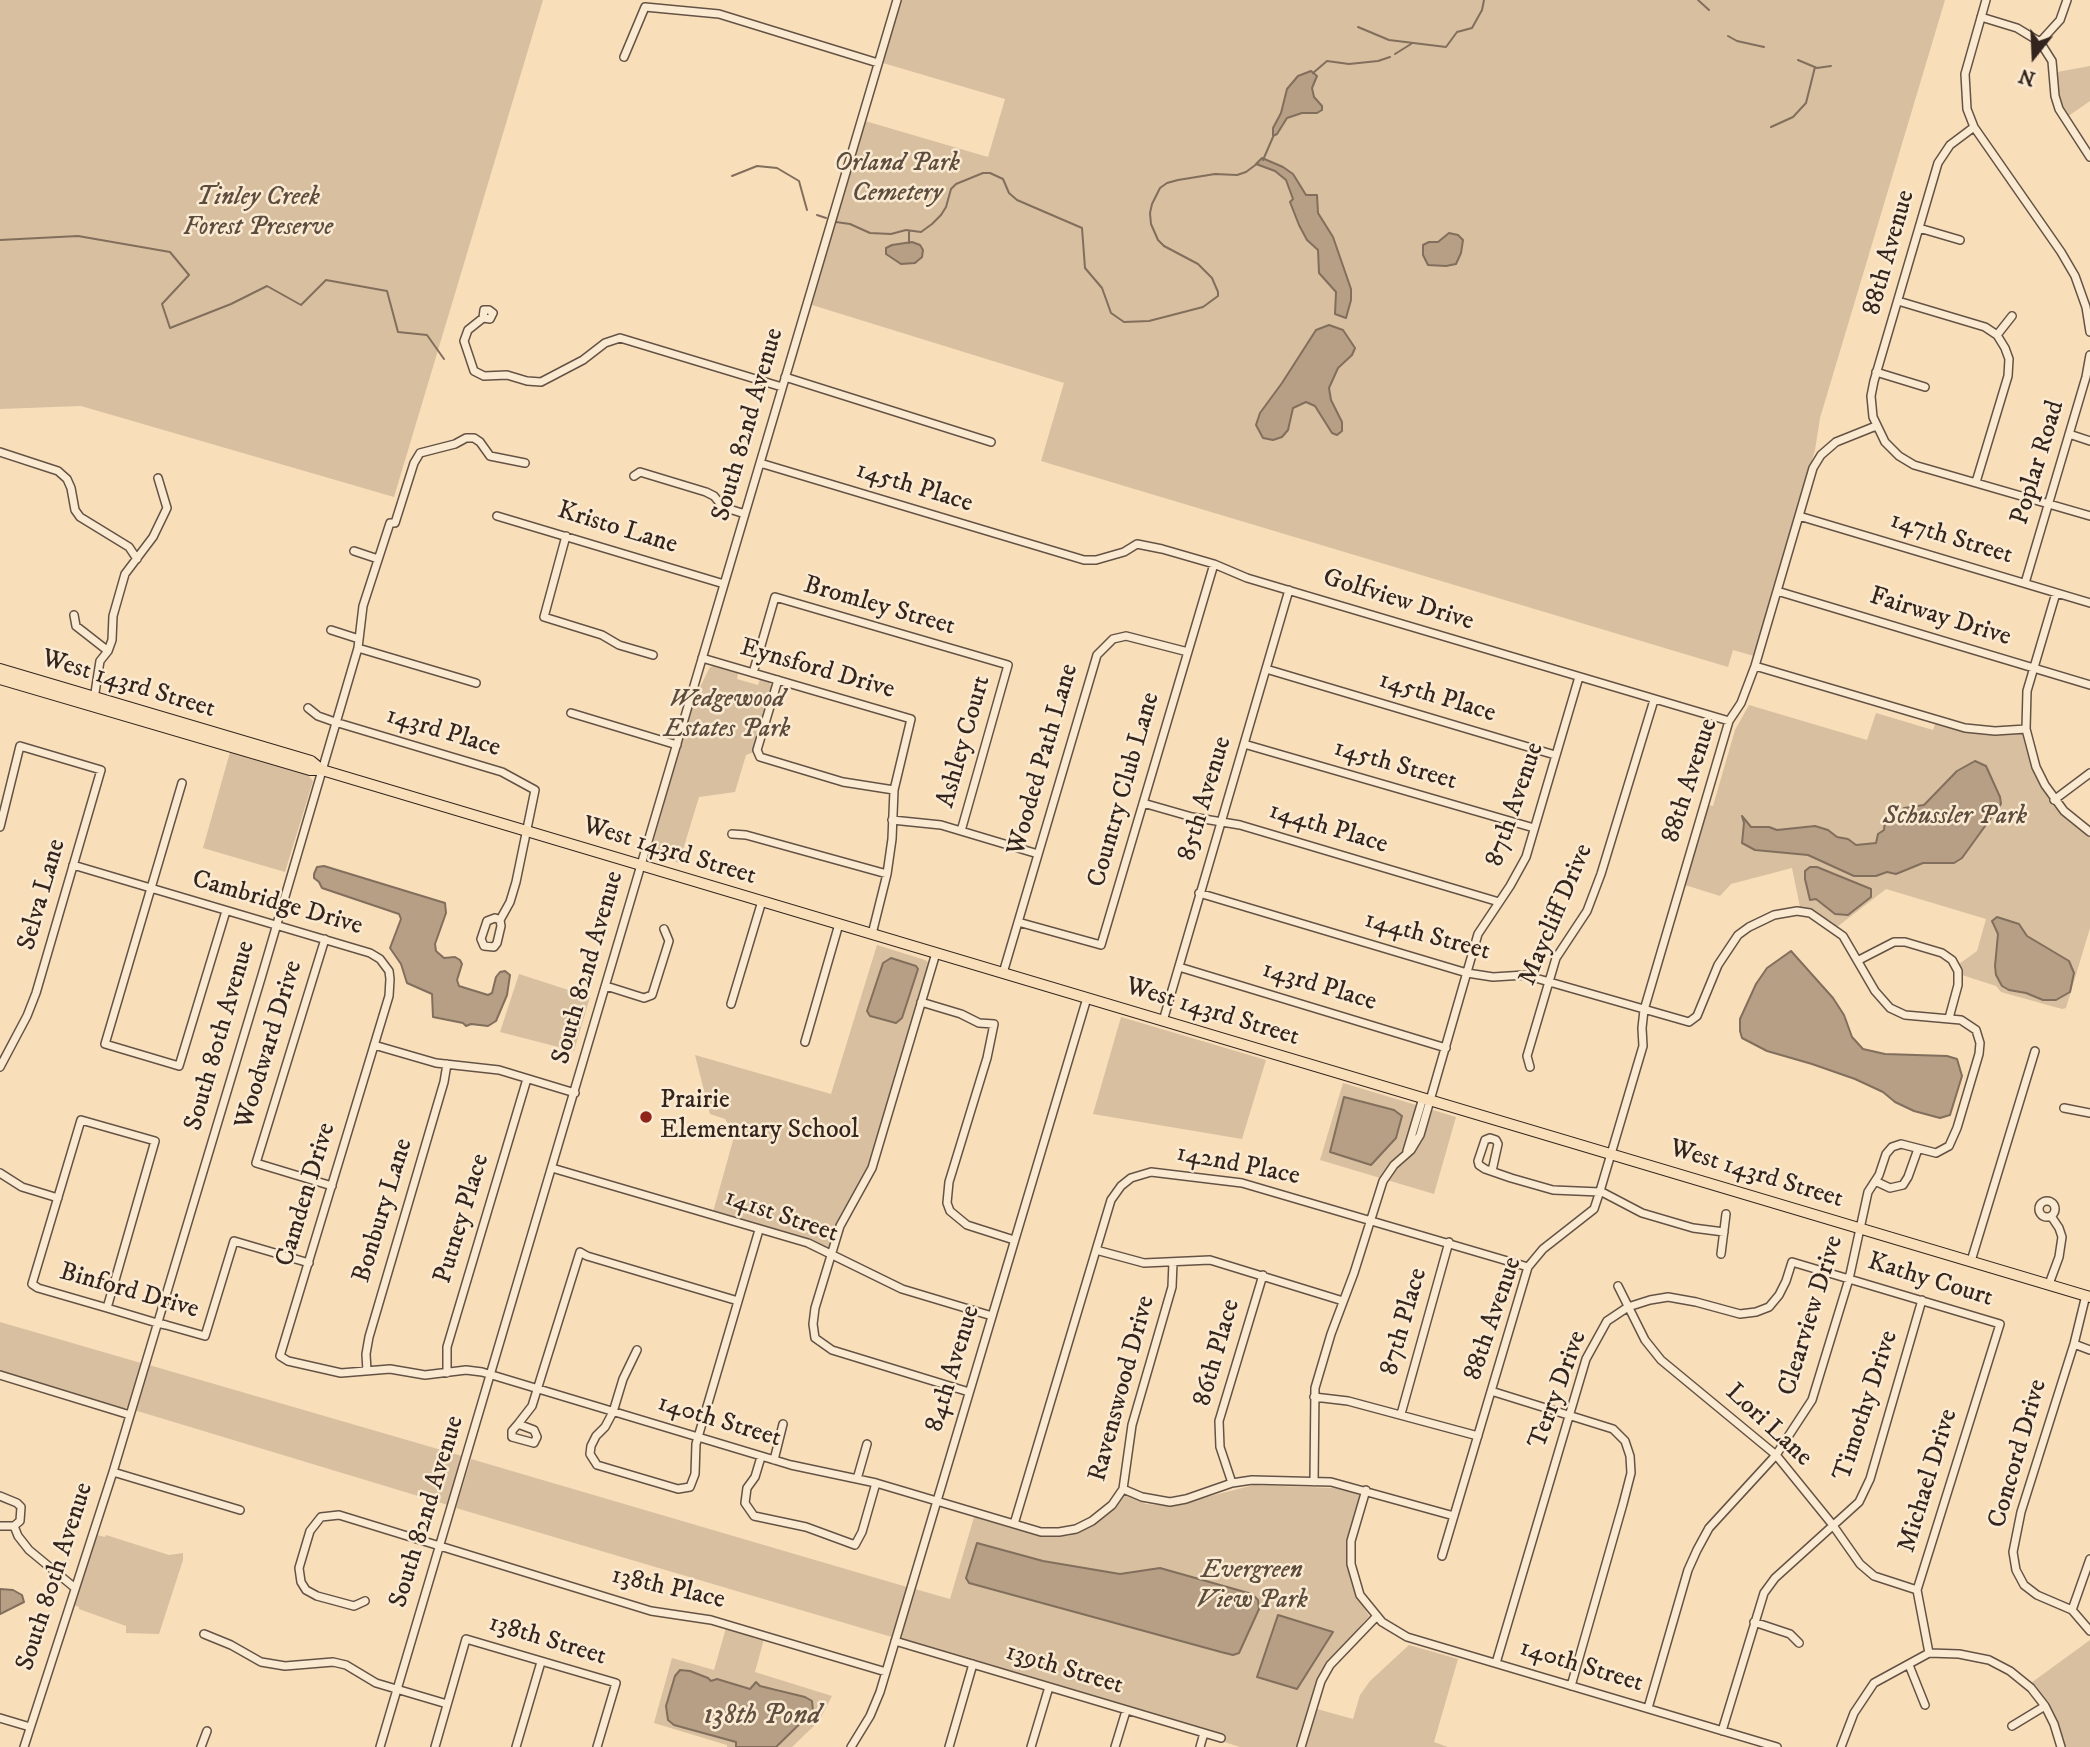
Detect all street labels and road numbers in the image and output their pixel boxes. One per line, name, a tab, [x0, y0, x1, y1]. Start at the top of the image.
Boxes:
street label: 88th Avenue	[1857, 187, 1923, 319]
street label: South 82nd Avenue	[707, 325, 791, 525]
street label: Poplar Road	[2005, 397, 2073, 529]
street label: 145th Place	[852, 455, 976, 521]
street label: Kristo Lane	[553, 496, 681, 562]
street label: 147th Street	[1886, 506, 2016, 572]
street label: Golfview Drive	[1319, 563, 1477, 639]
street label: Bromley Street	[800, 570, 958, 644]
street label: Fairway Drive	[1866, 582, 2014, 654]
street label: Eynsford Drive	[736, 633, 898, 707]
street label: West 143rd Street	[37, 644, 219, 726]
street label: Wooded Path Lane	[1002, 661, 1086, 859]
street label: 145th Place	[1375, 665, 1499, 731]
street label: Ashley Court	[931, 672, 999, 812]
street label: Country Club Lane	[1082, 689, 1168, 891]
street label: 143rd Place	[382, 701, 504, 765]
street label: 88th Avenue	[1656, 715, 1726, 847]
street label: 85th Avenue	[1172, 733, 1240, 865]
street label: 145th Street	[1330, 734, 1460, 798]
street label: 87th Avenue	[1480, 739, 1552, 871]
street label: 144th Place	[1265, 796, 1391, 862]
street label: West 143rd Street	[578, 811, 760, 893]
street label: Selva Lane	[12, 836, 74, 954]
street label: Maycliff Drive	[1513, 840, 1601, 990]
street label: Cambridge Drive	[188, 865, 366, 943]
street label: South 82nd Avenue	[547, 868, 631, 1068]
street label: 144th Street	[1361, 905, 1493, 969]
street label: South 80th Avenue	[179, 938, 263, 1134]
street label: 143rd Place	[1258, 955, 1380, 1019]
street label: Woodward Drive	[230, 957, 310, 1133]
street label: West 143rd Street	[1121, 972, 1303, 1054]
street label: Camden Drive	[270, 1119, 344, 1271]
street label: West 143rd Street	[1665, 1134, 1847, 1216]
street label: Bonbury Lane	[347, 1135, 421, 1287]
street label: 142nd Place	[1174, 1139, 1302, 1193]
street label: Putney Place	[429, 1150, 497, 1288]
street label: 141st Street	[720, 1183, 842, 1251]
street label: Clearview Drive	[1773, 1232, 1851, 1400]
street label: Kathy Court	[1864, 1247, 1996, 1315]
street label: 88th Avenue	[1458, 1253, 1530, 1385]
street label: Binford Drive	[56, 1257, 202, 1327]
street label: 87th Place	[1375, 1265, 1435, 1379]
street label: Ravenswood Drive	[1083, 1293, 1163, 1485]
street label: 86th Place	[1188, 1296, 1248, 1410]
street label: 84th Avenue	[920, 1302, 988, 1436]
street label: Terry Drive	[1523, 1327, 1595, 1453]
street label: Timothy Drive	[1828, 1327, 1906, 1485]
street label: Concord Drive	[1983, 1376, 2055, 1532]
street label: Lori Lane	[1718, 1378, 1818, 1474]
street label: 140th Street	[653, 1388, 785, 1456]
street label: Michael Drive	[1892, 1405, 1966, 1557]
street label: South 82nd Avenue	[384, 1412, 472, 1612]
street label: South 80th Avenue	[11, 1479, 101, 1675]
street label: 138th Place	[608, 1561, 728, 1617]
street label: 138th Street	[484, 1608, 610, 1674]
street label: 140th Street	[1515, 1633, 1647, 1701]
street label: 139th Street	[1001, 1637, 1127, 1703]

